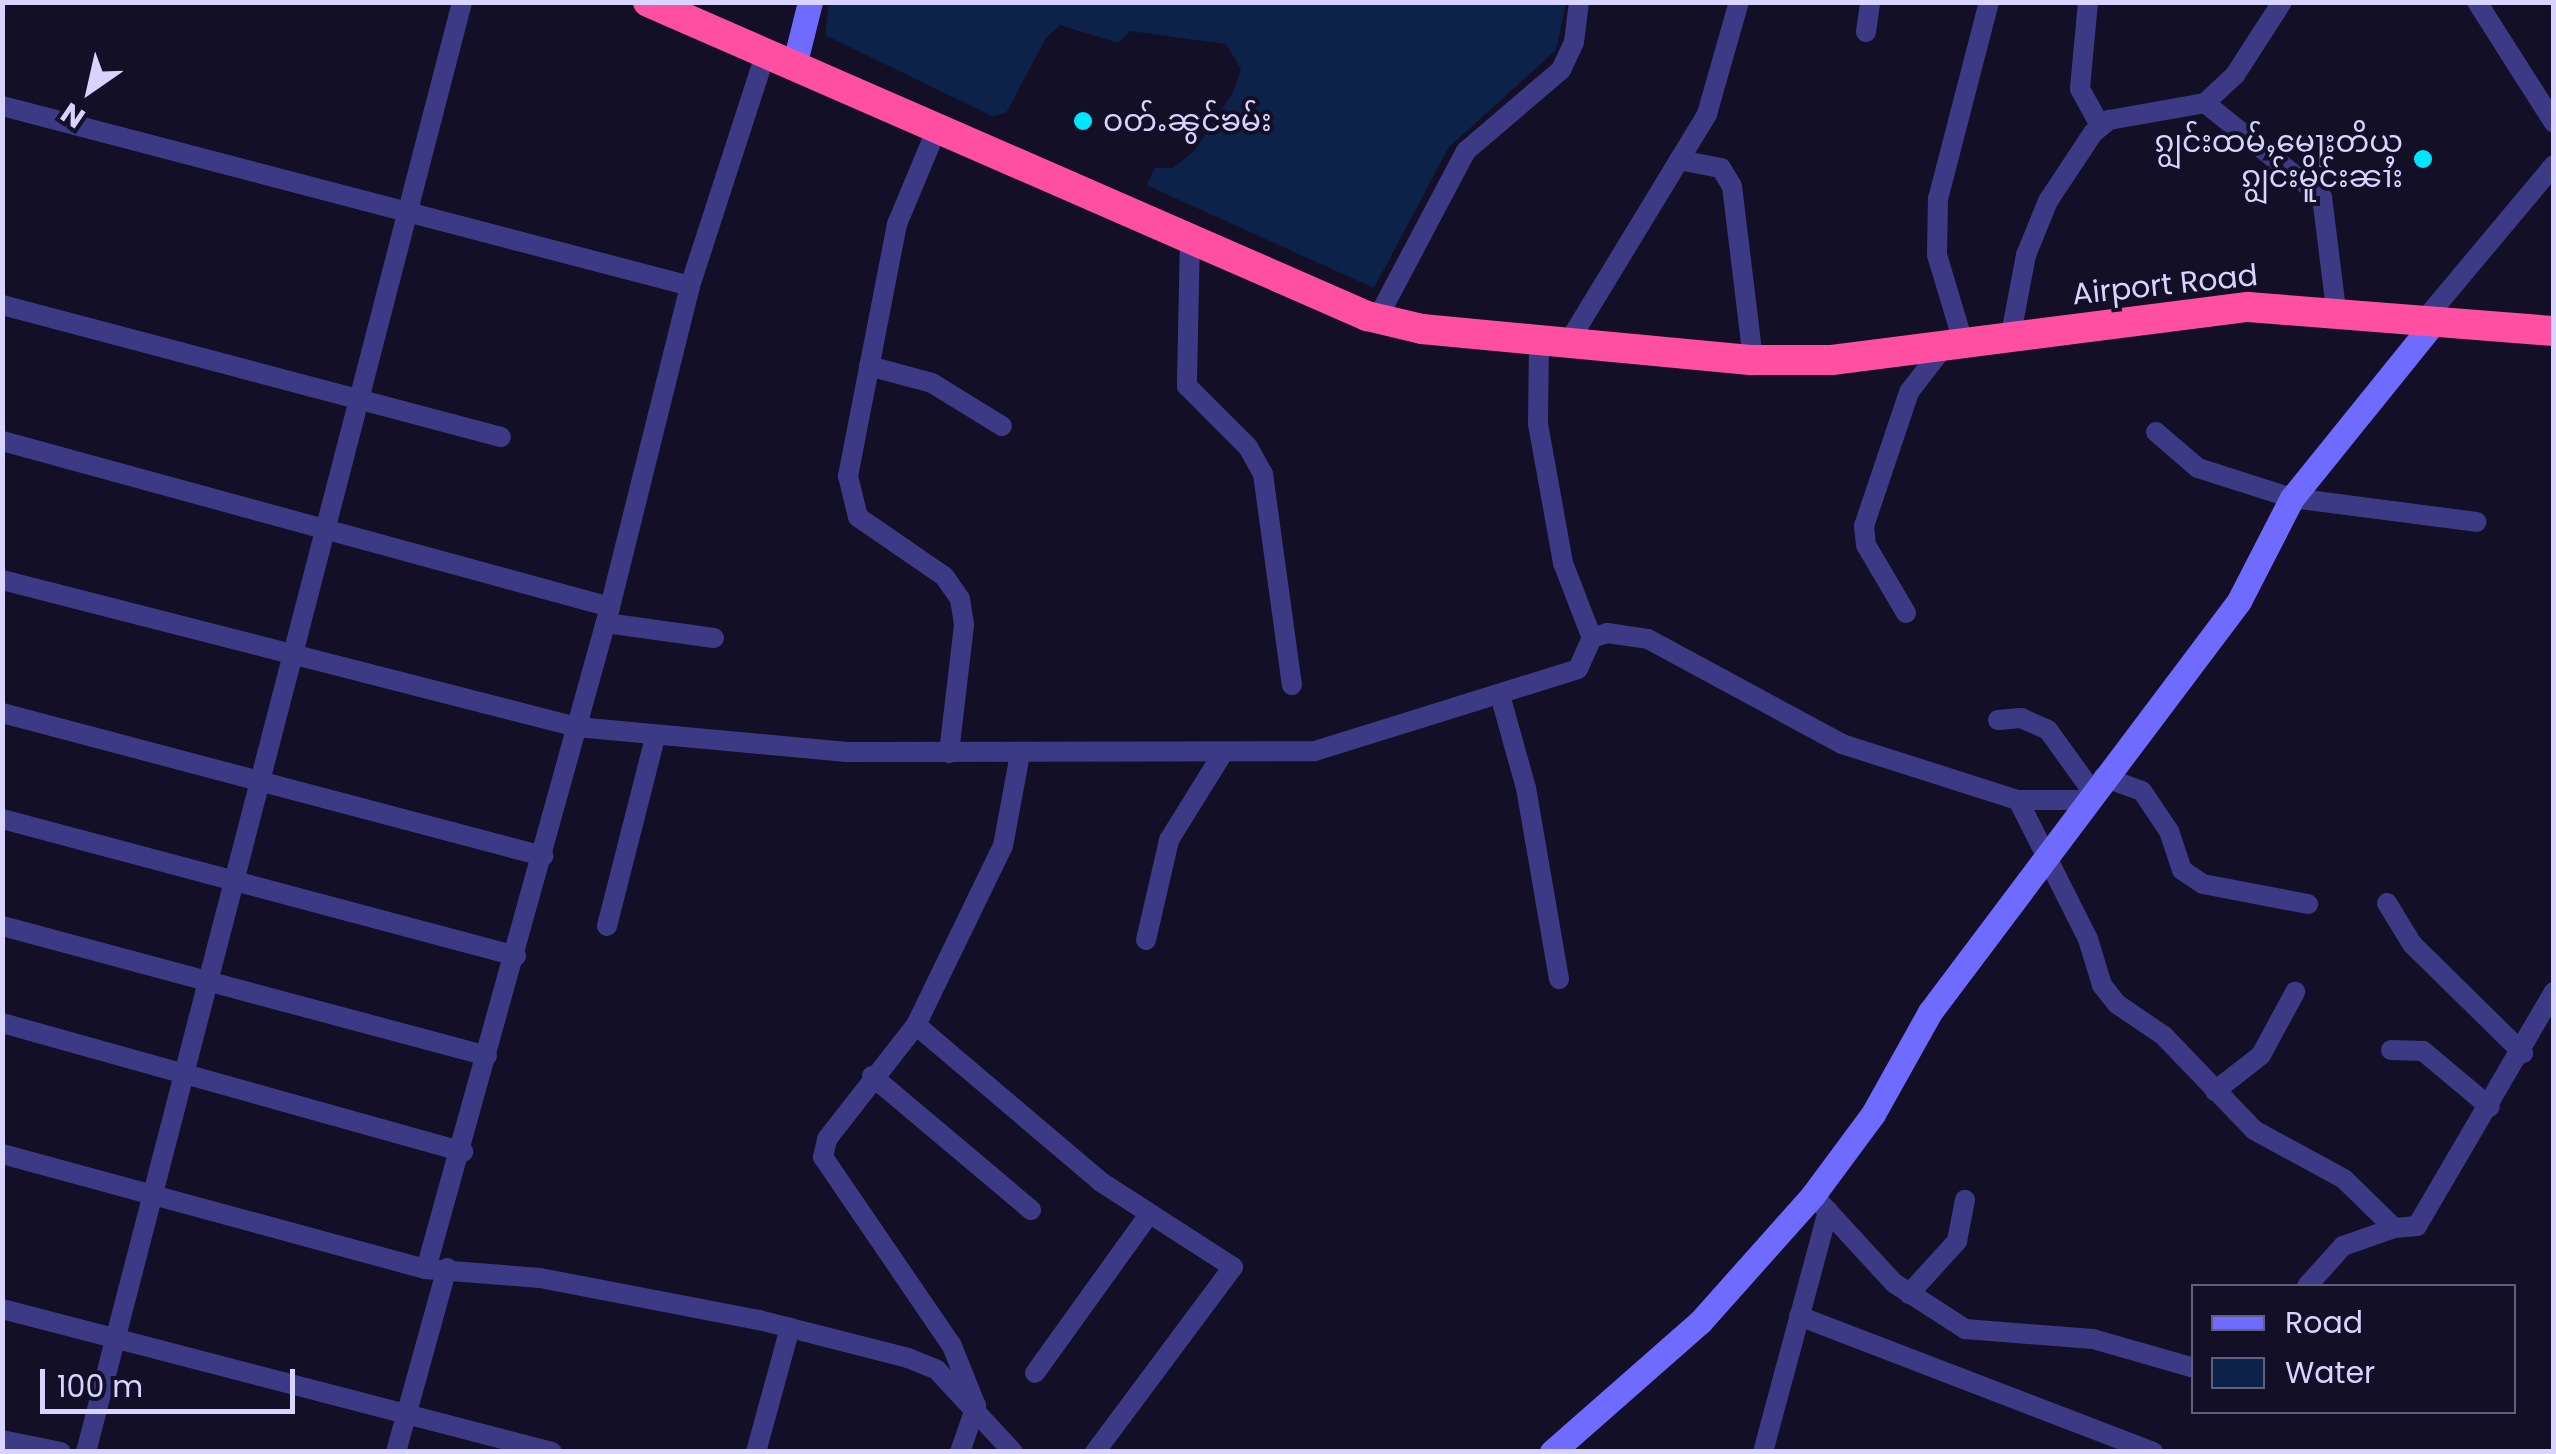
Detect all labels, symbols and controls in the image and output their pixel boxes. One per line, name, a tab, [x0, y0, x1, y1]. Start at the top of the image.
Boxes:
north arrow	[40, 40, 140, 140]
text: N	[53, 93, 93, 137]
place label: ဝတ်ႉၼွင်ၶမ်း	[1103, 103, 1272, 139]
marker: ဝတ်ႉၼွင်ၶမ်း	[1072, 110, 1094, 132]
place label: ၵျွင်းထမ်ႇမေႃးတိယ ၵျွင်းမိူင်းၼၢႆး	[2154, 124, 2403, 194]
marker: ၵျွင်းထမ်ႇမေႃးတိယ ၵျွင်းမိူင်းၼၢႆး	[2412, 148, 2434, 170]
street label: Airport Road	[2070, 257, 2260, 313]
legend	[2191, 1284, 2516, 1414]
text: Road	[2285, 1301, 2363, 1344]
scale bar	[45, 1349, 300, 1411]
text: Water	[2285, 1351, 2375, 1394]
text: 100 m	[57, 1365, 143, 1408]

